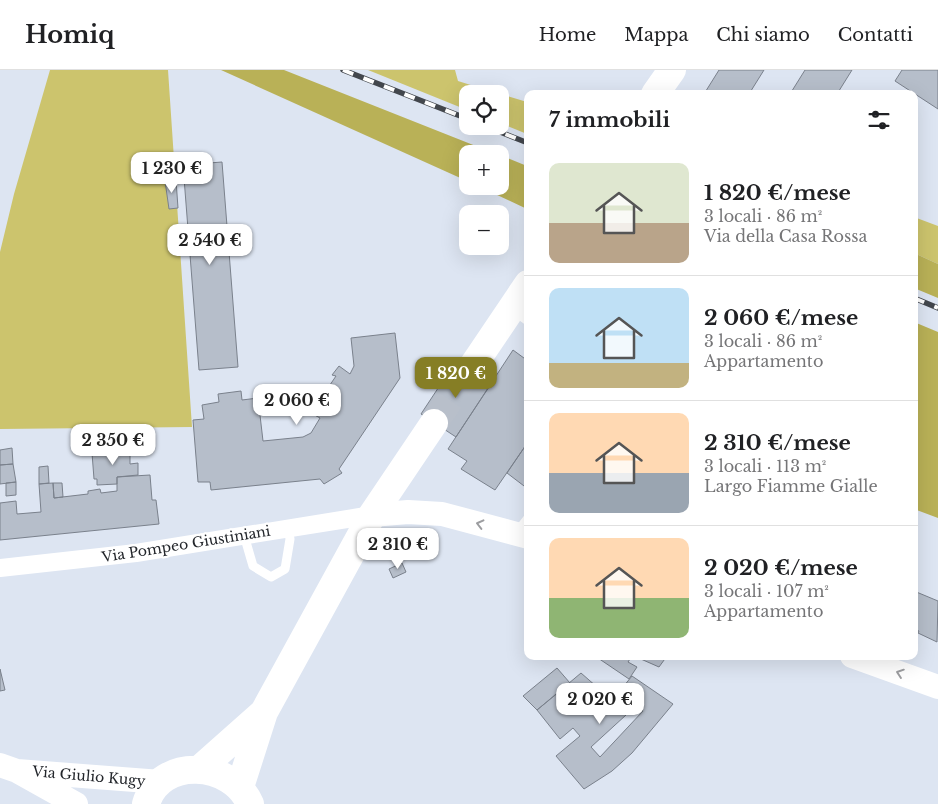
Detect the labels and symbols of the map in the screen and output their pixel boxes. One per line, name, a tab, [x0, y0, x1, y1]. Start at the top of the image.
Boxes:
pin: 1 230 €	[126, 152, 218, 194]
pin: 2 540 €	[164, 224, 256, 266]
pin: 1 820 €	[410, 356, 502, 399]
pin: 2 060 €	[251, 384, 343, 426]
pin: 2 350 €	[67, 424, 159, 466]
one-way arrow	[476, 519, 485, 530]
street label: Via Pompeo Giustiniani	[99, 522, 272, 566]
pin: 2 310 €	[352, 528, 444, 570]
one-way arrow	[897, 669, 905, 679]
pin: 2 020 €	[554, 682, 646, 725]
street label: Via Giulio Kugy	[31, 762, 146, 790]

